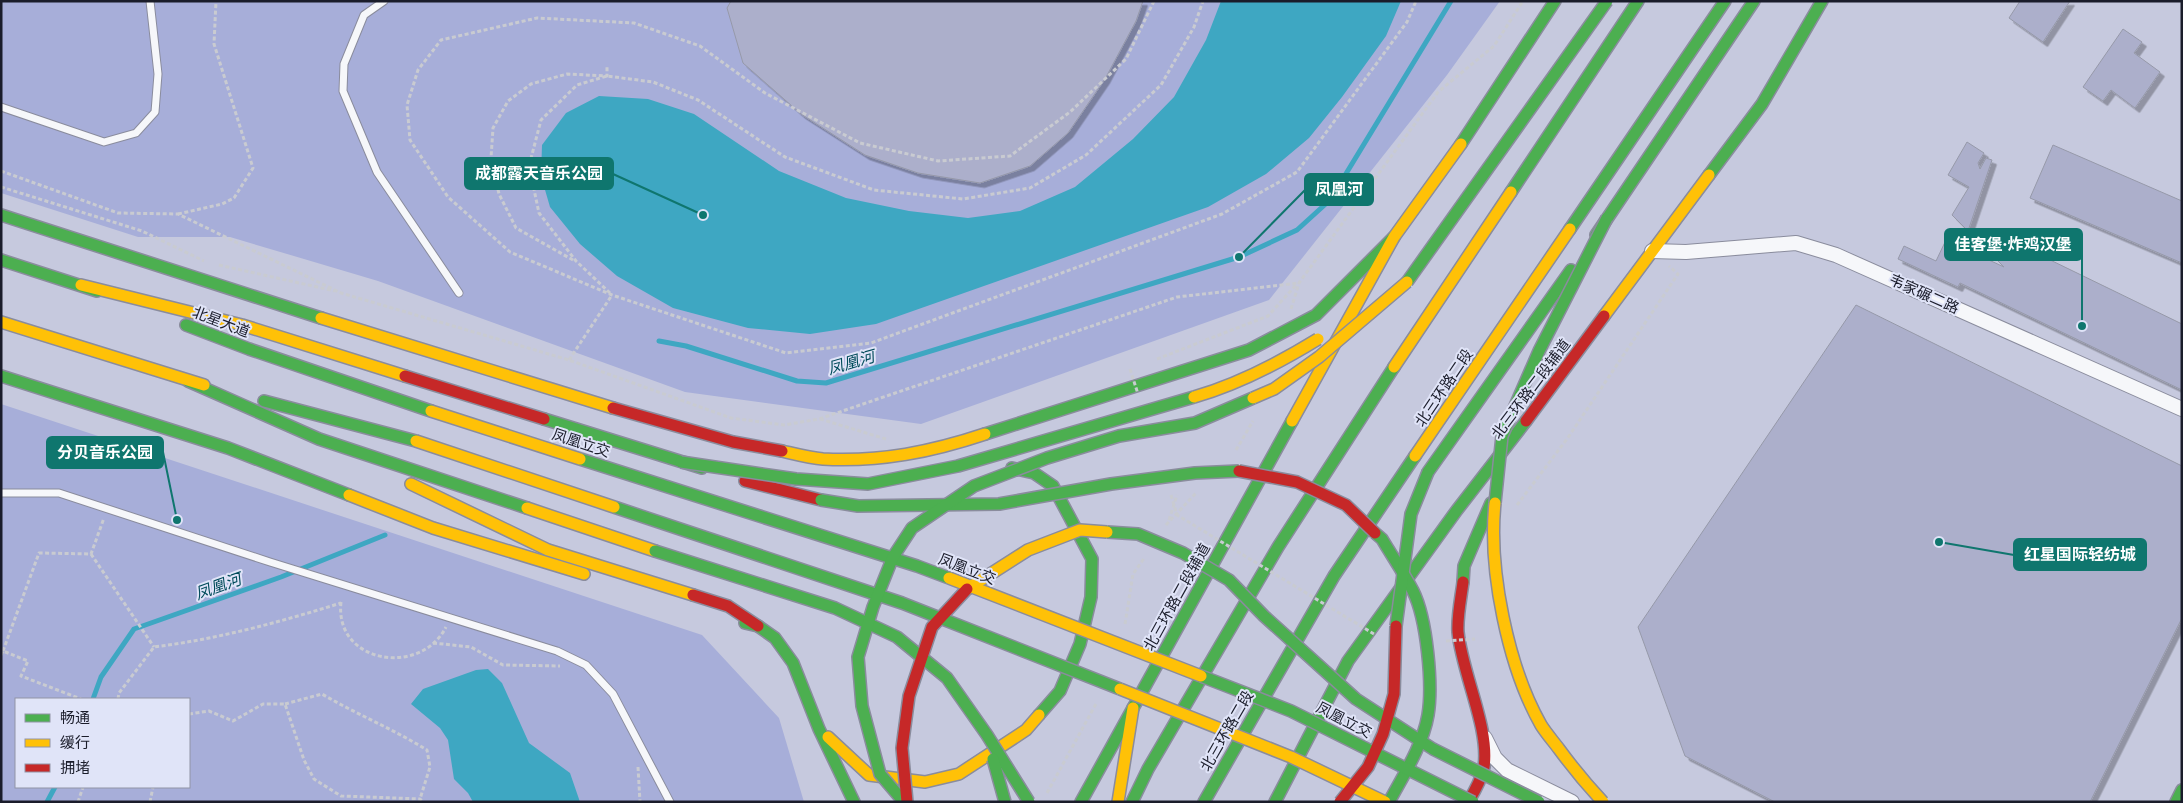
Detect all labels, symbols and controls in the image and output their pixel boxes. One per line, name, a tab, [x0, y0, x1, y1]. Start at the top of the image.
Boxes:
callout: 成都露天音乐公园	[465, 158, 613, 189]
text: 成都露天音乐公园	[475, 163, 603, 185]
callout: 凤凰河	[1305, 174, 1373, 205]
text: 凤凰河	[1315, 179, 1363, 201]
callout: 佳客堡·炸鸡汉堡	[1945, 229, 2082, 260]
text: 佳客堡·炸鸡汉堡	[1955, 234, 2071, 256]
street label: 韦家碾二路	[1885, 270, 1962, 319]
street label: 北星大道	[189, 302, 253, 343]
street label: 北三环路二段辅道	[1487, 335, 1576, 444]
water label: 凤凰河	[825, 345, 880, 380]
street label: 北三环路二段	[1411, 345, 1478, 431]
street label: 凤凰立交	[549, 424, 613, 463]
callout: 分贝音乐公园	[47, 437, 163, 468]
text: 分贝音乐公园	[57, 442, 153, 464]
callout: 红星国际轻纺城	[2014, 539, 2146, 570]
street label: 北三环路二段辅道	[1139, 540, 1216, 655]
text: 红星国际轻纺城	[2024, 544, 2136, 566]
street label: 凤凰立交	[935, 549, 999, 590]
water label: 凤凰河	[192, 567, 247, 605]
street label: 北三环路二段	[1196, 687, 1259, 775]
street label: 凤凰立交	[1312, 697, 1375, 743]
legend	[15, 698, 190, 788]
text: 畅通	[60, 708, 90, 729]
text: 缓行	[60, 733, 90, 754]
text: 拥堵	[60, 758, 90, 779]

